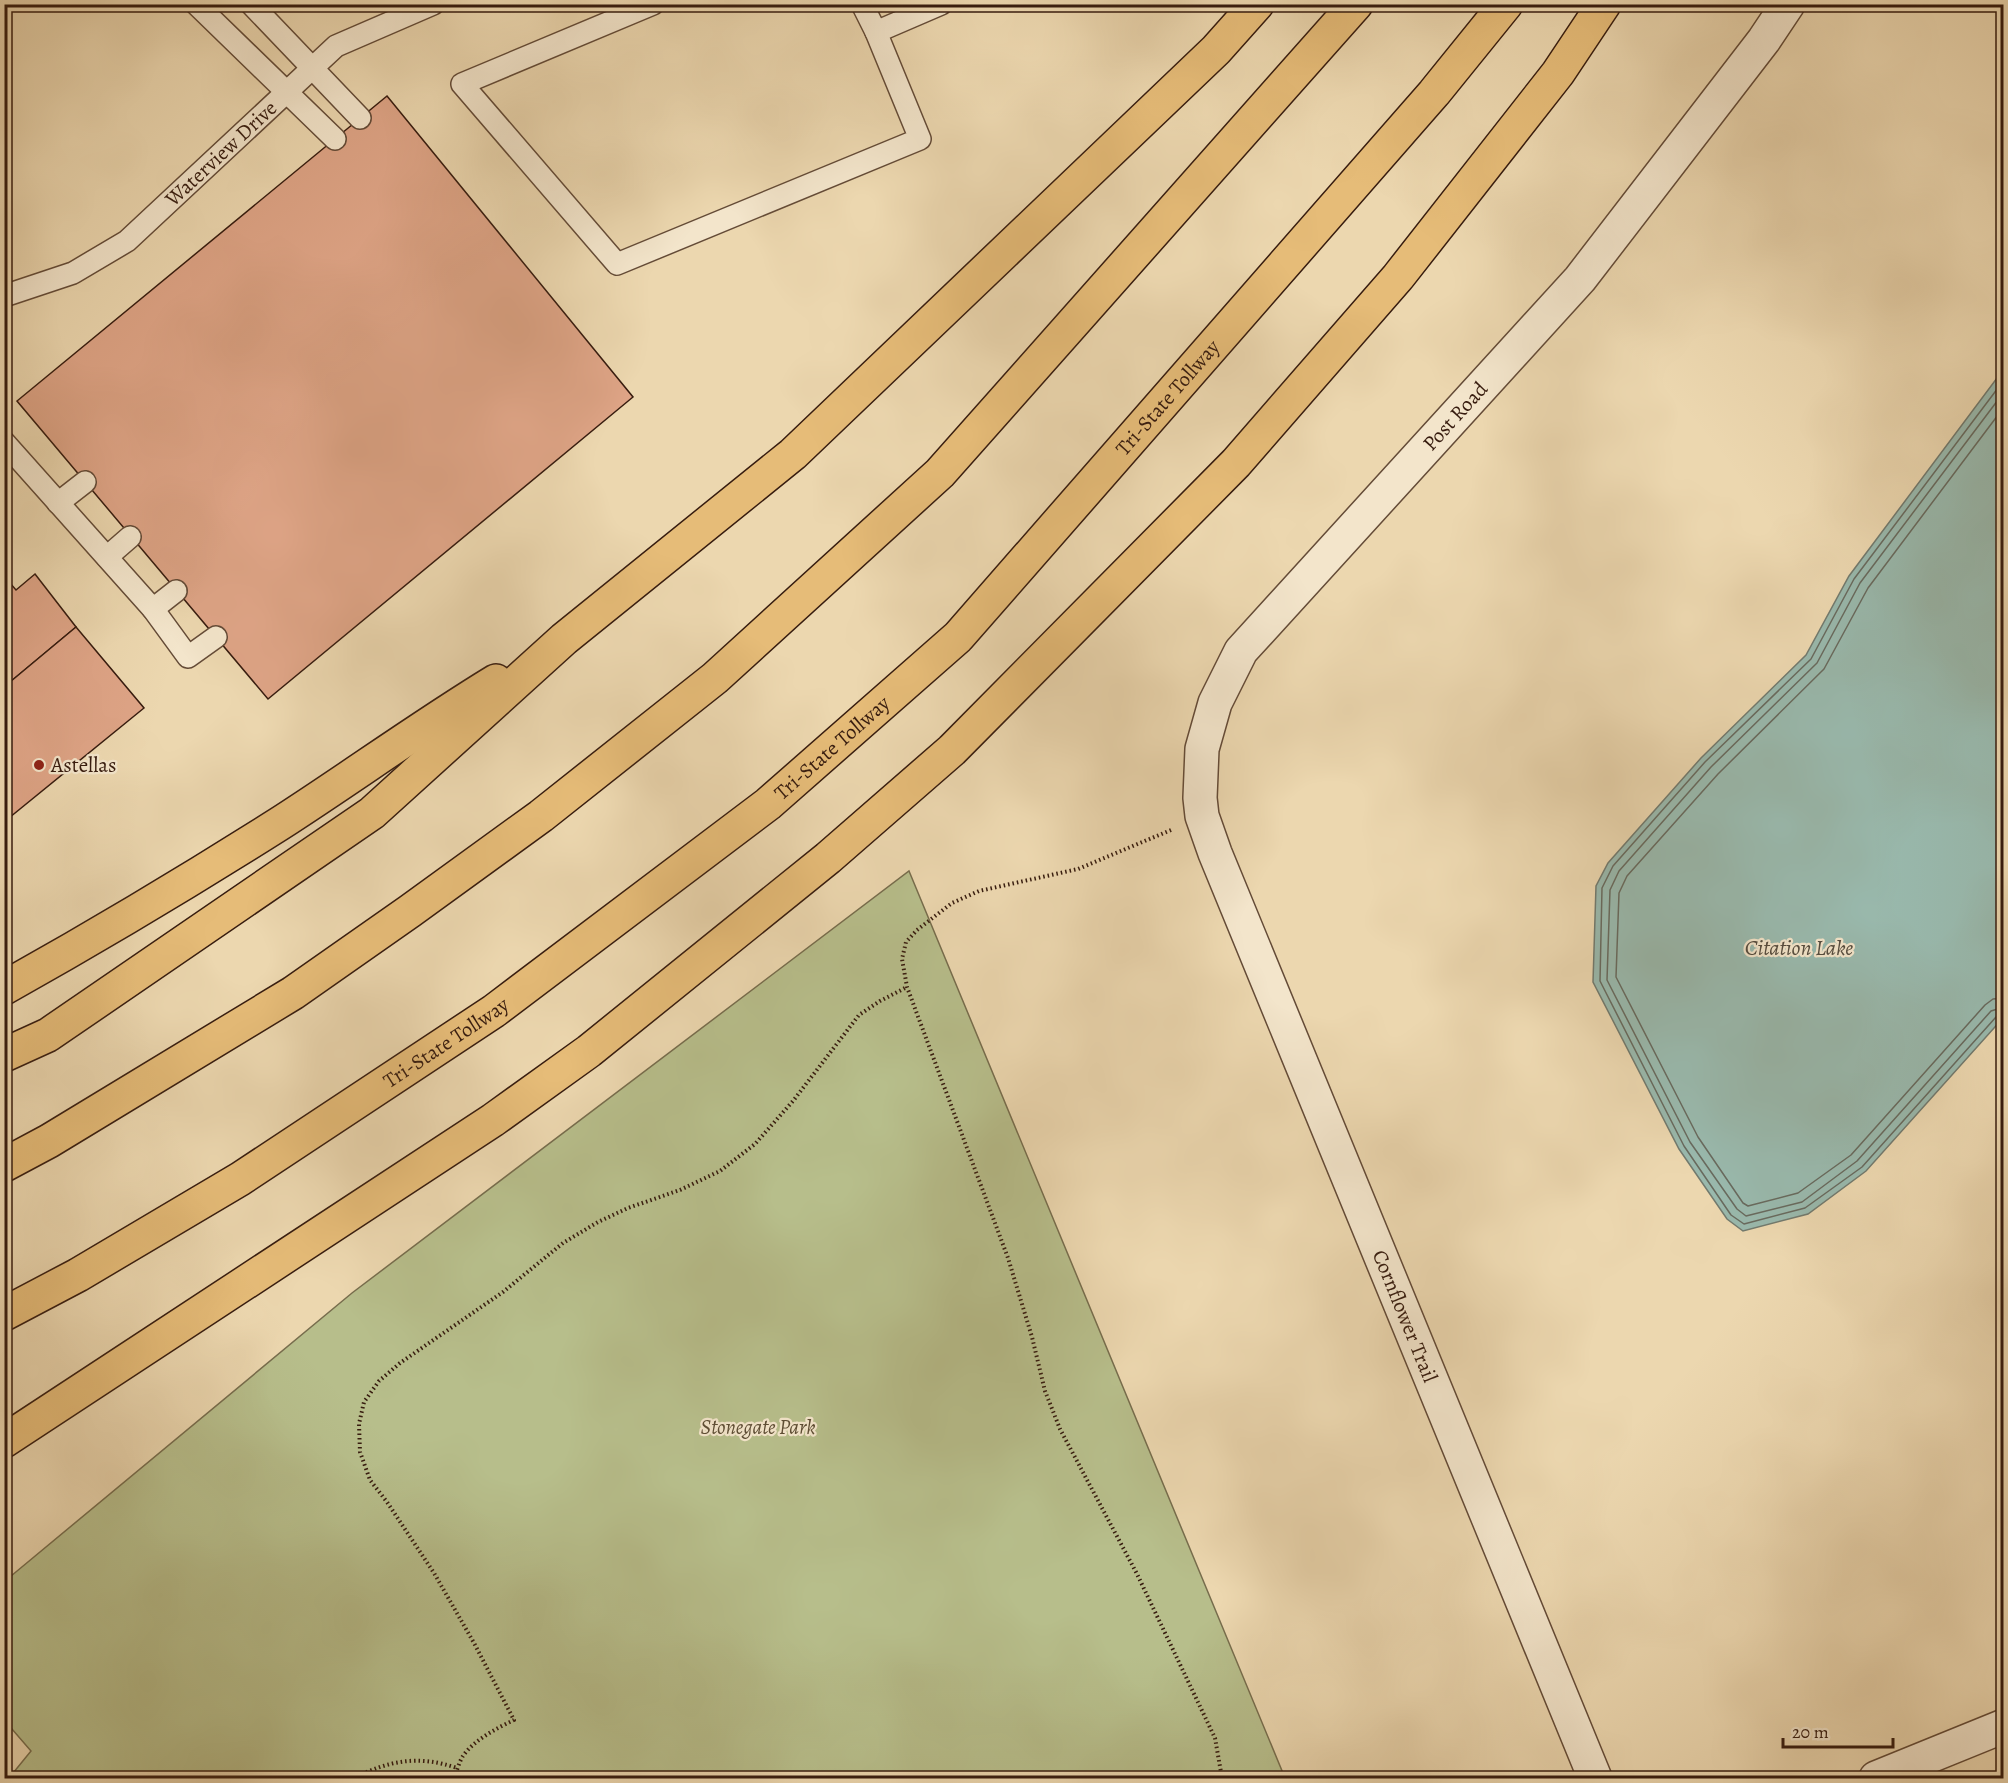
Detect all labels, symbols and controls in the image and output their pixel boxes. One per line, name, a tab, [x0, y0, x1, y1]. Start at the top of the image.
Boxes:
street label: Waterview Drive	[158, 94, 283, 213]
street label: Tri-State Tollway	[1109, 333, 1226, 462]
street label: Post Road	[1416, 375, 1494, 457]
street label: Tri-State Tollway	[768, 689, 896, 806]
place label: Astellas	[50, 751, 117, 779]
marker: Astellas	[32, 758, 46, 772]
water label: Citation Lake	[1745, 933, 1853, 963]
street label: Tri-State Tollway	[378, 990, 515, 1094]
street label: Cornflower Trail	[1366, 1246, 1444, 1386]
park label: Stonegate Park	[701, 1413, 816, 1441]
scale bar	[1783, 1711, 1892, 1749]
text: 20 m	[1792, 1720, 1829, 1744]

